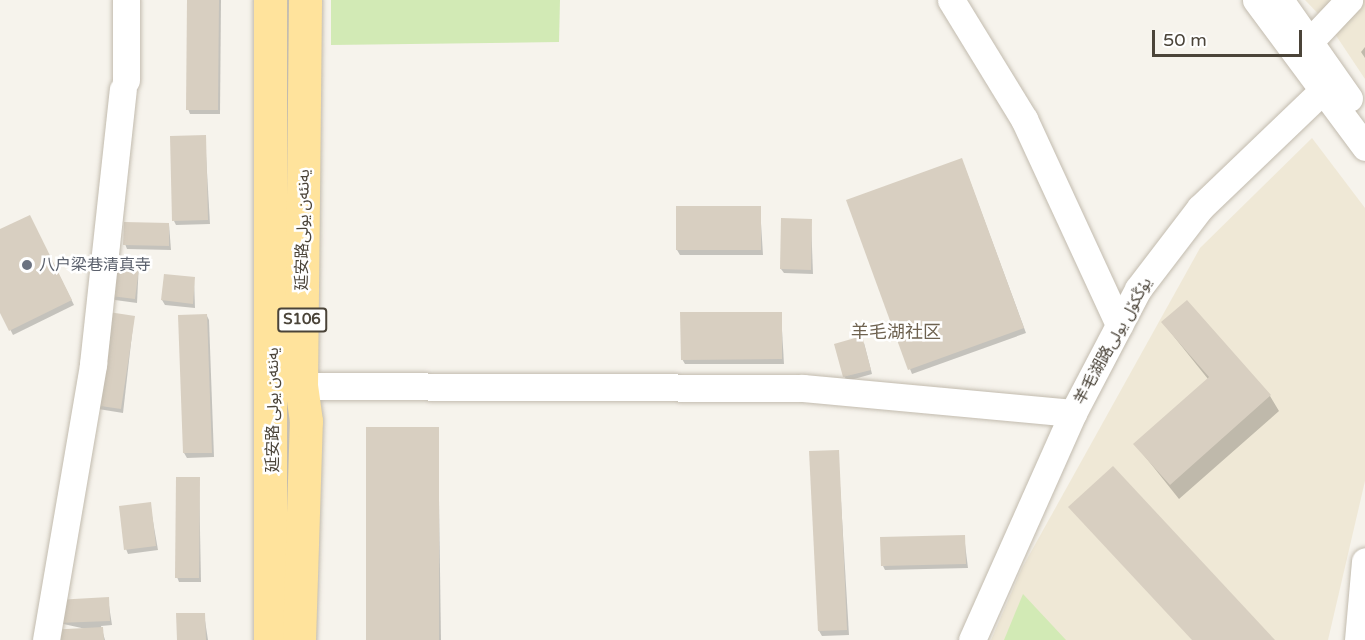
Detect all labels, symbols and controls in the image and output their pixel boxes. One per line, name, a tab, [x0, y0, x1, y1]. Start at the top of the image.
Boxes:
scale bar	[1155, 18, 1305, 56]
text: 50 m	[1163, 29, 1207, 51]
street label: 延安路يەنئەن يولى	[292, 169, 314, 291]
place label: 八户梁巷清真寺	[39, 255, 151, 275]
marker: 八户梁巷清真寺	[20, 258, 34, 272]
street label: 羊毛湖路يۇڭكۆل يولى	[1070, 274, 1156, 408]
road number: S106	[276, 308, 328, 332]
district label: 羊毛湖社区	[851, 321, 941, 343]
street label: 延安路 يەنئەن يولى	[263, 347, 283, 473]

